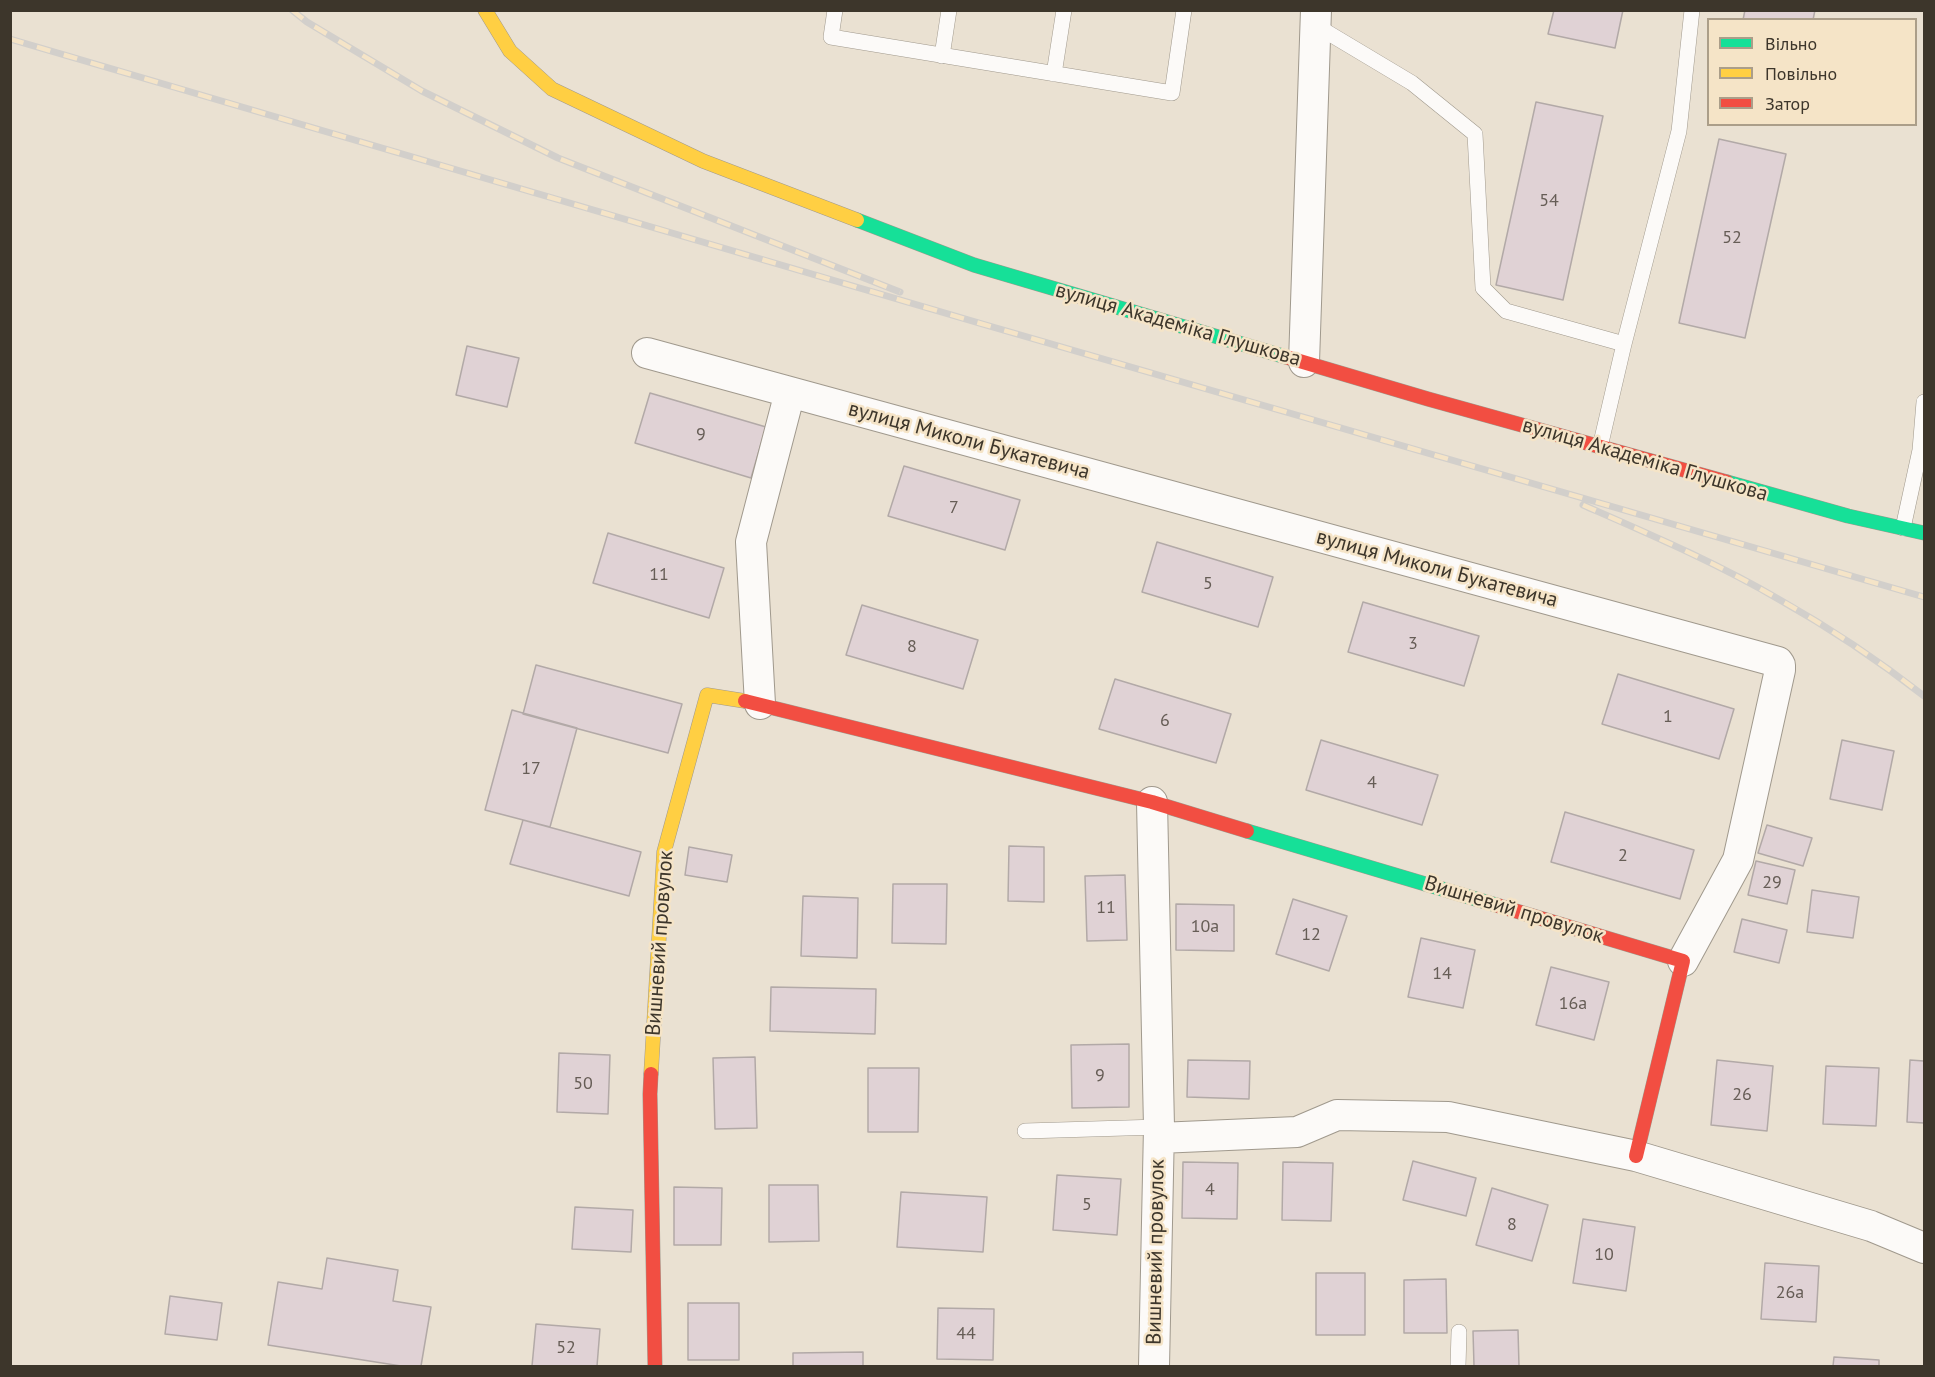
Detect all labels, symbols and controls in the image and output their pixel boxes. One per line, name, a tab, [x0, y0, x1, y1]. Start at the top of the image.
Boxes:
legend	[1707, 18, 1917, 126]
text: Вільно	[1765, 32, 1817, 55]
text: Повільно	[1765, 62, 1837, 85]
text: Затор	[1765, 92, 1810, 115]
house number: 54	[1539, 190, 1559, 212]
house number: 52	[1722, 227, 1742, 249]
street label: вулиця Академіка Глушкова	[1052, 278, 1304, 372]
street label: вулиця Миколи Букатевича	[846, 397, 1092, 485]
street label: вулиця Академіка Глушкова	[1519, 413, 1771, 507]
house number: 9	[696, 424, 706, 446]
house number: 7	[949, 497, 959, 519]
street label: вулиця Миколи Букатевича	[1314, 525, 1560, 613]
house number: 11	[649, 564, 669, 586]
house number: 5	[1203, 573, 1213, 595]
house number: 3	[1408, 633, 1418, 655]
house number: 8	[907, 636, 917, 658]
house number: 1	[1663, 706, 1673, 728]
house number: 6	[1160, 710, 1170, 732]
house number: 17	[521, 758, 541, 780]
house number: 4	[1367, 772, 1377, 794]
house number: 2	[1618, 845, 1628, 867]
street label: Вишневий провулок	[641, 849, 679, 1037]
street label: Вишневий провулок	[1421, 871, 1607, 949]
house number: 29	[1762, 872, 1782, 894]
house number: 11	[1096, 897, 1116, 919]
house number: 10а	[1191, 916, 1219, 938]
house number: 12	[1301, 924, 1321, 946]
house number: 14	[1432, 963, 1452, 985]
house number: 16а	[1559, 993, 1587, 1015]
house number: 9	[1095, 1065, 1105, 1087]
house number: 50	[573, 1073, 593, 1095]
house number: 26	[1732, 1084, 1752, 1106]
street label: Вишневий провулок	[1142, 1159, 1170, 1345]
house number: 4	[1205, 1179, 1215, 1201]
house number: 5	[1082, 1194, 1092, 1216]
house number: 8	[1507, 1214, 1517, 1236]
house number: 10	[1594, 1244, 1614, 1266]
house number: 26а	[1776, 1282, 1804, 1304]
house number: 44	[956, 1323, 976, 1345]
house number: 52	[556, 1337, 576, 1359]

